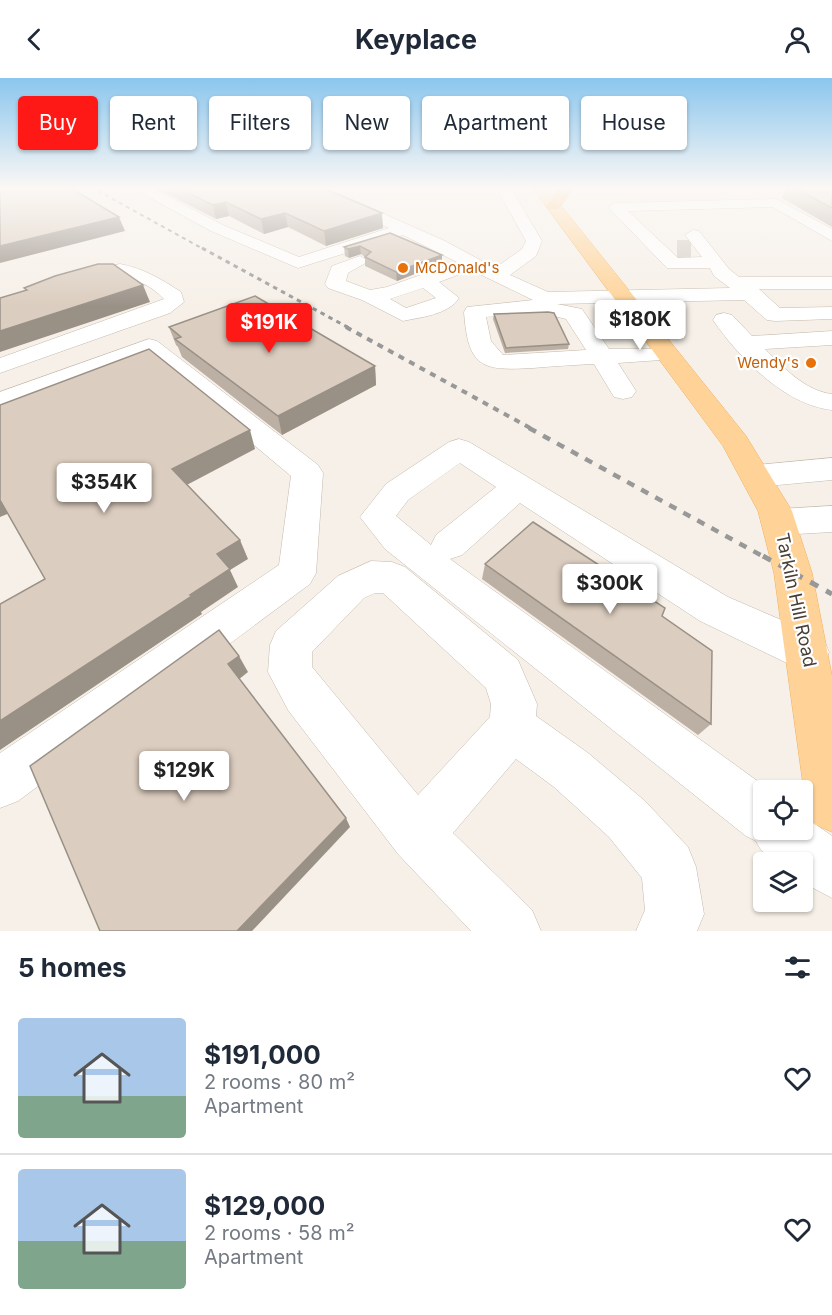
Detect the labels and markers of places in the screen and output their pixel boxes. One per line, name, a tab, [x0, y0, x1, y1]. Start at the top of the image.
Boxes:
place label: McDonald's	[415, 258, 500, 277]
marker: McDonald's	[396, 261, 410, 275]
pin: $180K	[598, 300, 682, 351]
pin: $191K	[227, 303, 311, 354]
place label: Wendy's	[737, 353, 799, 372]
marker: Wendy's	[804, 356, 818, 370]
pin: $354K	[62, 463, 146, 514]
pin: $300K	[568, 564, 652, 615]
pin: $129K	[142, 751, 226, 802]

